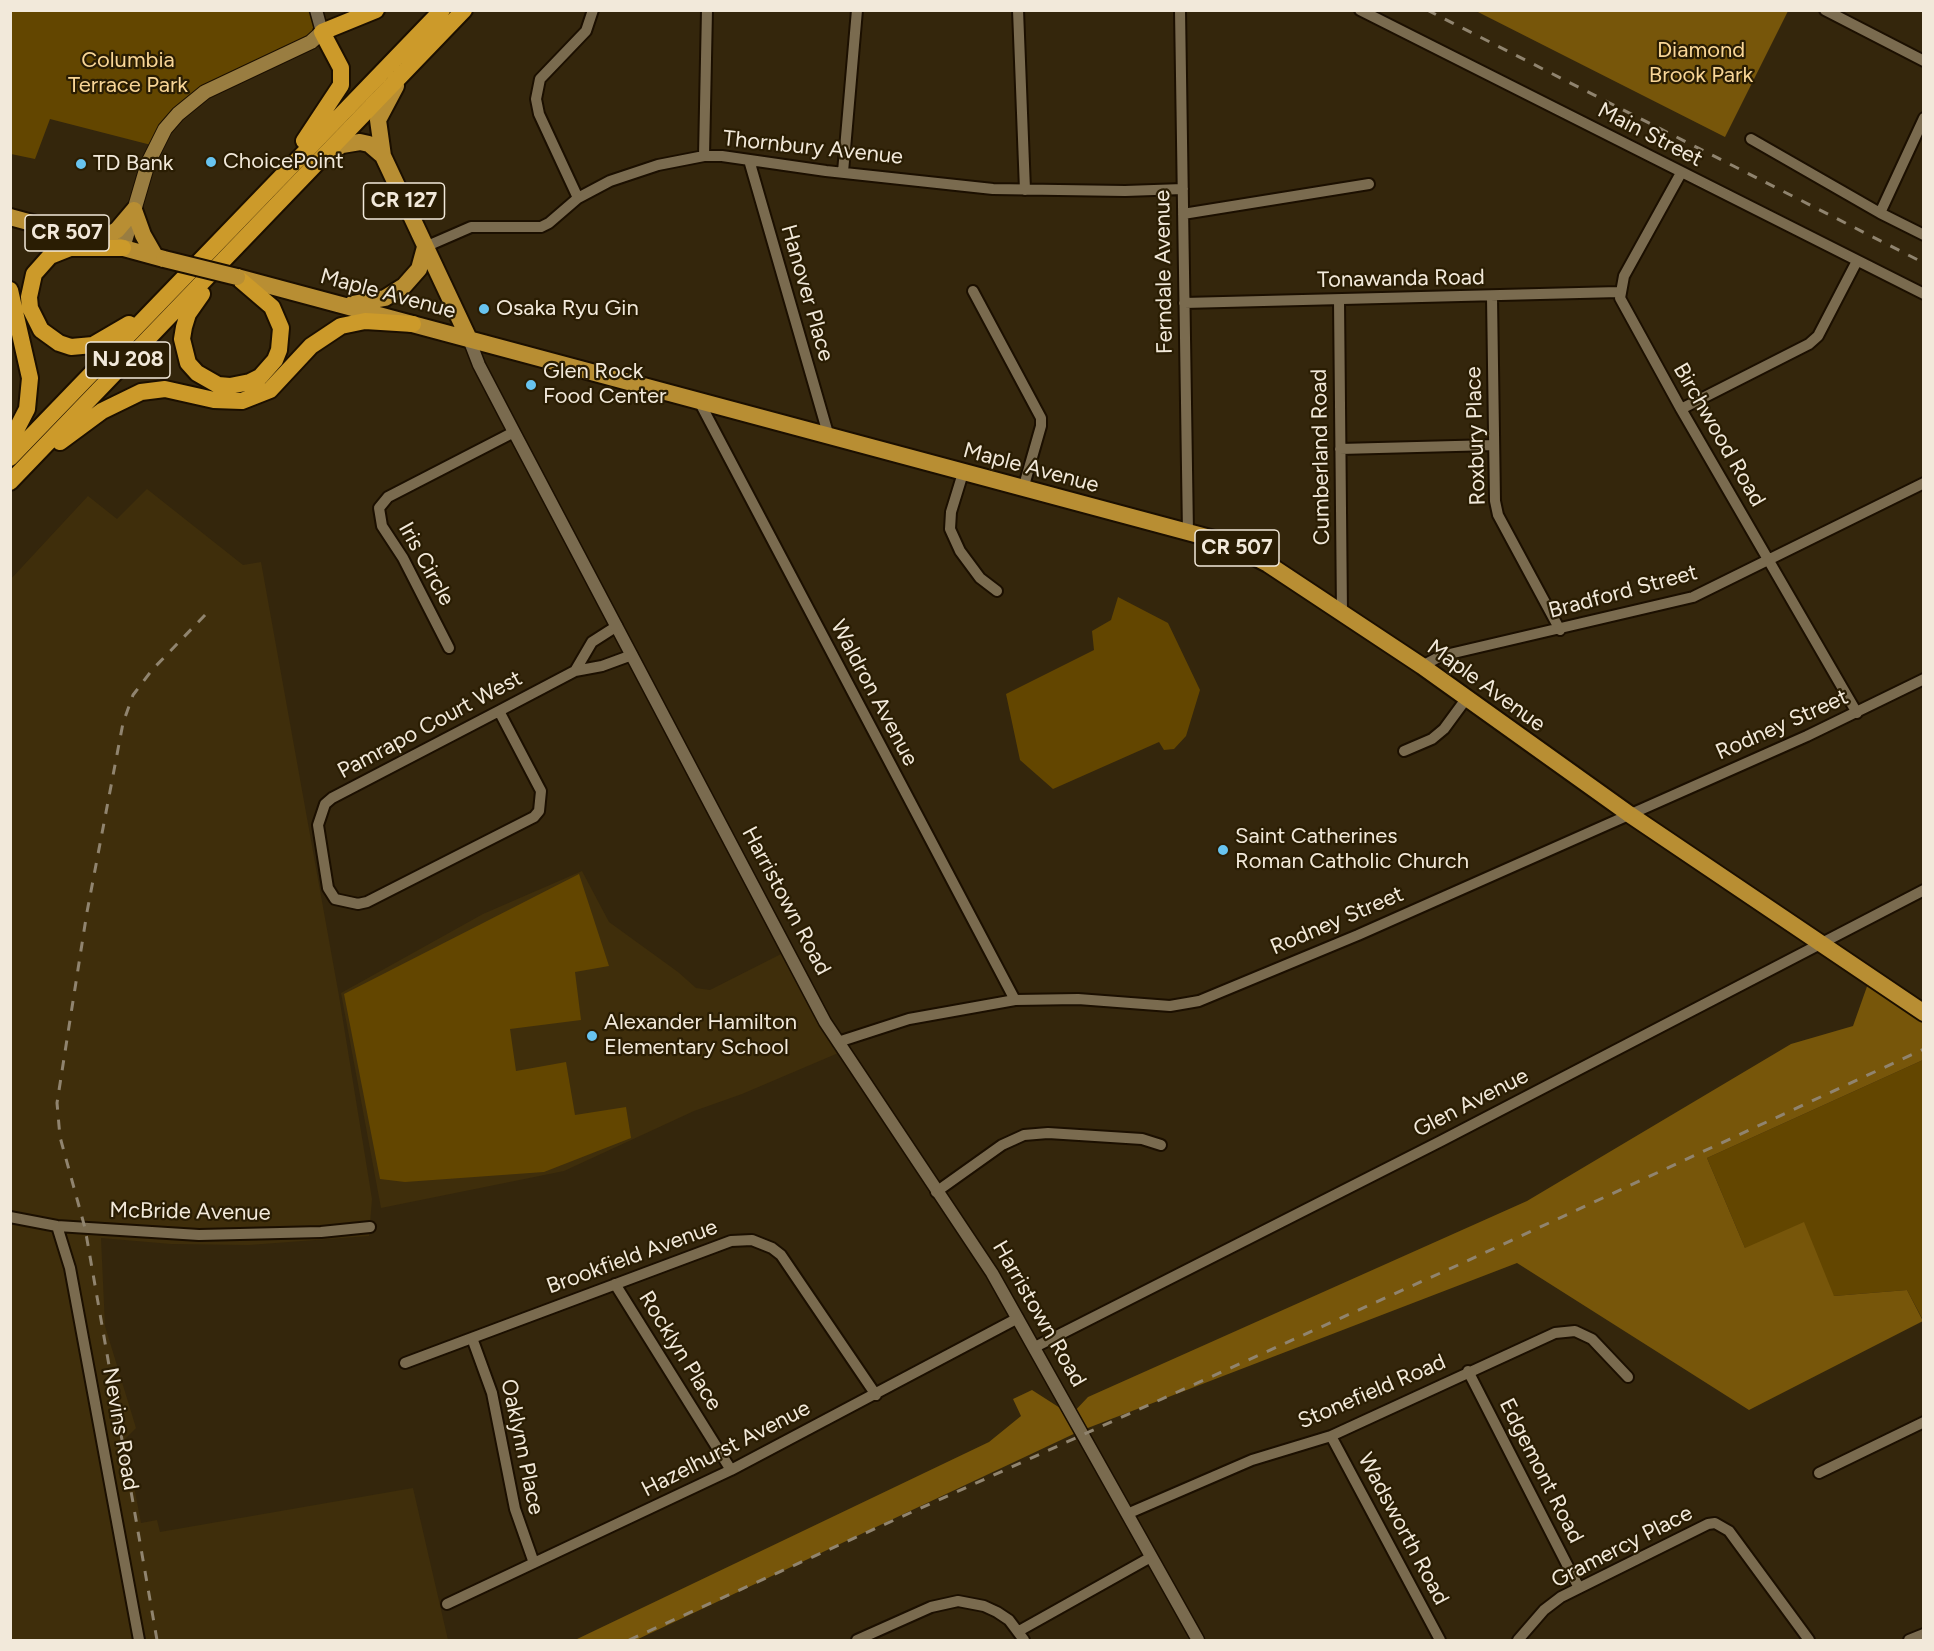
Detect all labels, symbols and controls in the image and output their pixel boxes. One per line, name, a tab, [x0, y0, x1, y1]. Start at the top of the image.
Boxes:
park label: Diamond Brook Park	[1649, 38, 1753, 90]
park label: Columbia Terrace Park	[68, 48, 188, 100]
street label: Main Street	[1593, 97, 1707, 173]
street label: Thornbury Avenue	[722, 125, 904, 171]
place label: ChoicePoint	[223, 149, 344, 175]
place label: TD Bank	[93, 151, 173, 177]
marker: ChoicePoint	[204, 155, 218, 169]
marker: TD Bank	[74, 157, 88, 171]
road number: CR 127	[364, 183, 444, 219]
street label: Ferndale Avenue	[1149, 190, 1179, 354]
road number: CR 507	[25, 215, 109, 251]
street label: Hanover Place	[775, 221, 839, 365]
street label: Maple Avenue	[317, 263, 459, 325]
street label: Tonawanda Road	[1317, 264, 1485, 294]
place label: Osaka Ryu Gin	[496, 296, 639, 322]
marker: Osaka Ryu Gin	[477, 302, 491, 316]
road number: NJ 208	[86, 342, 170, 378]
street label: Birchwood Road	[1667, 358, 1771, 512]
place label: Glen Rock Food Center	[543, 359, 667, 410]
street label: Roxbury Place	[1460, 366, 1492, 506]
street label: Cumberland Road	[1306, 369, 1336, 545]
marker: Glen Rock Food Center	[524, 378, 538, 392]
street label: Maple Avenue	[960, 437, 1102, 499]
street label: Iris Circle	[392, 518, 460, 610]
road number: CR 507	[1195, 530, 1279, 566]
street label: Bradford Street	[1546, 559, 1700, 625]
street label: Waldron Avenue	[824, 616, 924, 770]
street label: Maple Avenue	[1422, 634, 1550, 738]
street label: Pamrapo Court West	[333, 665, 527, 785]
street label: Rodney Street	[1712, 684, 1852, 766]
street label: Harristown Road	[736, 822, 836, 980]
place label: Saint Catherines Roman Catholic Church	[1235, 824, 1469, 876]
marker: Saint Catherines Roman Catholic Church	[1216, 843, 1230, 857]
street label: Rodney Street	[1266, 881, 1408, 961]
place label: Alexander Hamilton Elementary School	[604, 1010, 797, 1062]
marker: Alexander Hamilton Elementary School	[585, 1029, 599, 1043]
street label: Glen Avenue	[1409, 1063, 1533, 1143]
street label: McBride Avenue	[109, 1197, 271, 1227]
street label: Brookfield Avenue	[543, 1214, 721, 1300]
street label: Harristown Road	[986, 1236, 1092, 1392]
street label: Rocklyn Place	[633, 1286, 727, 1416]
street label: Stonefield Road	[1294, 1349, 1450, 1435]
street label: Nevins Road	[96, 1366, 144, 1492]
street label: Oaklynn Place	[495, 1377, 549, 1517]
street label: Edgemont Road	[1493, 1394, 1589, 1548]
street label: Hazelhurst Avenue	[637, 1395, 815, 1503]
street label: Wadsworth Road	[1352, 1448, 1454, 1610]
street label: Gramercy Place	[1547, 1500, 1697, 1594]

